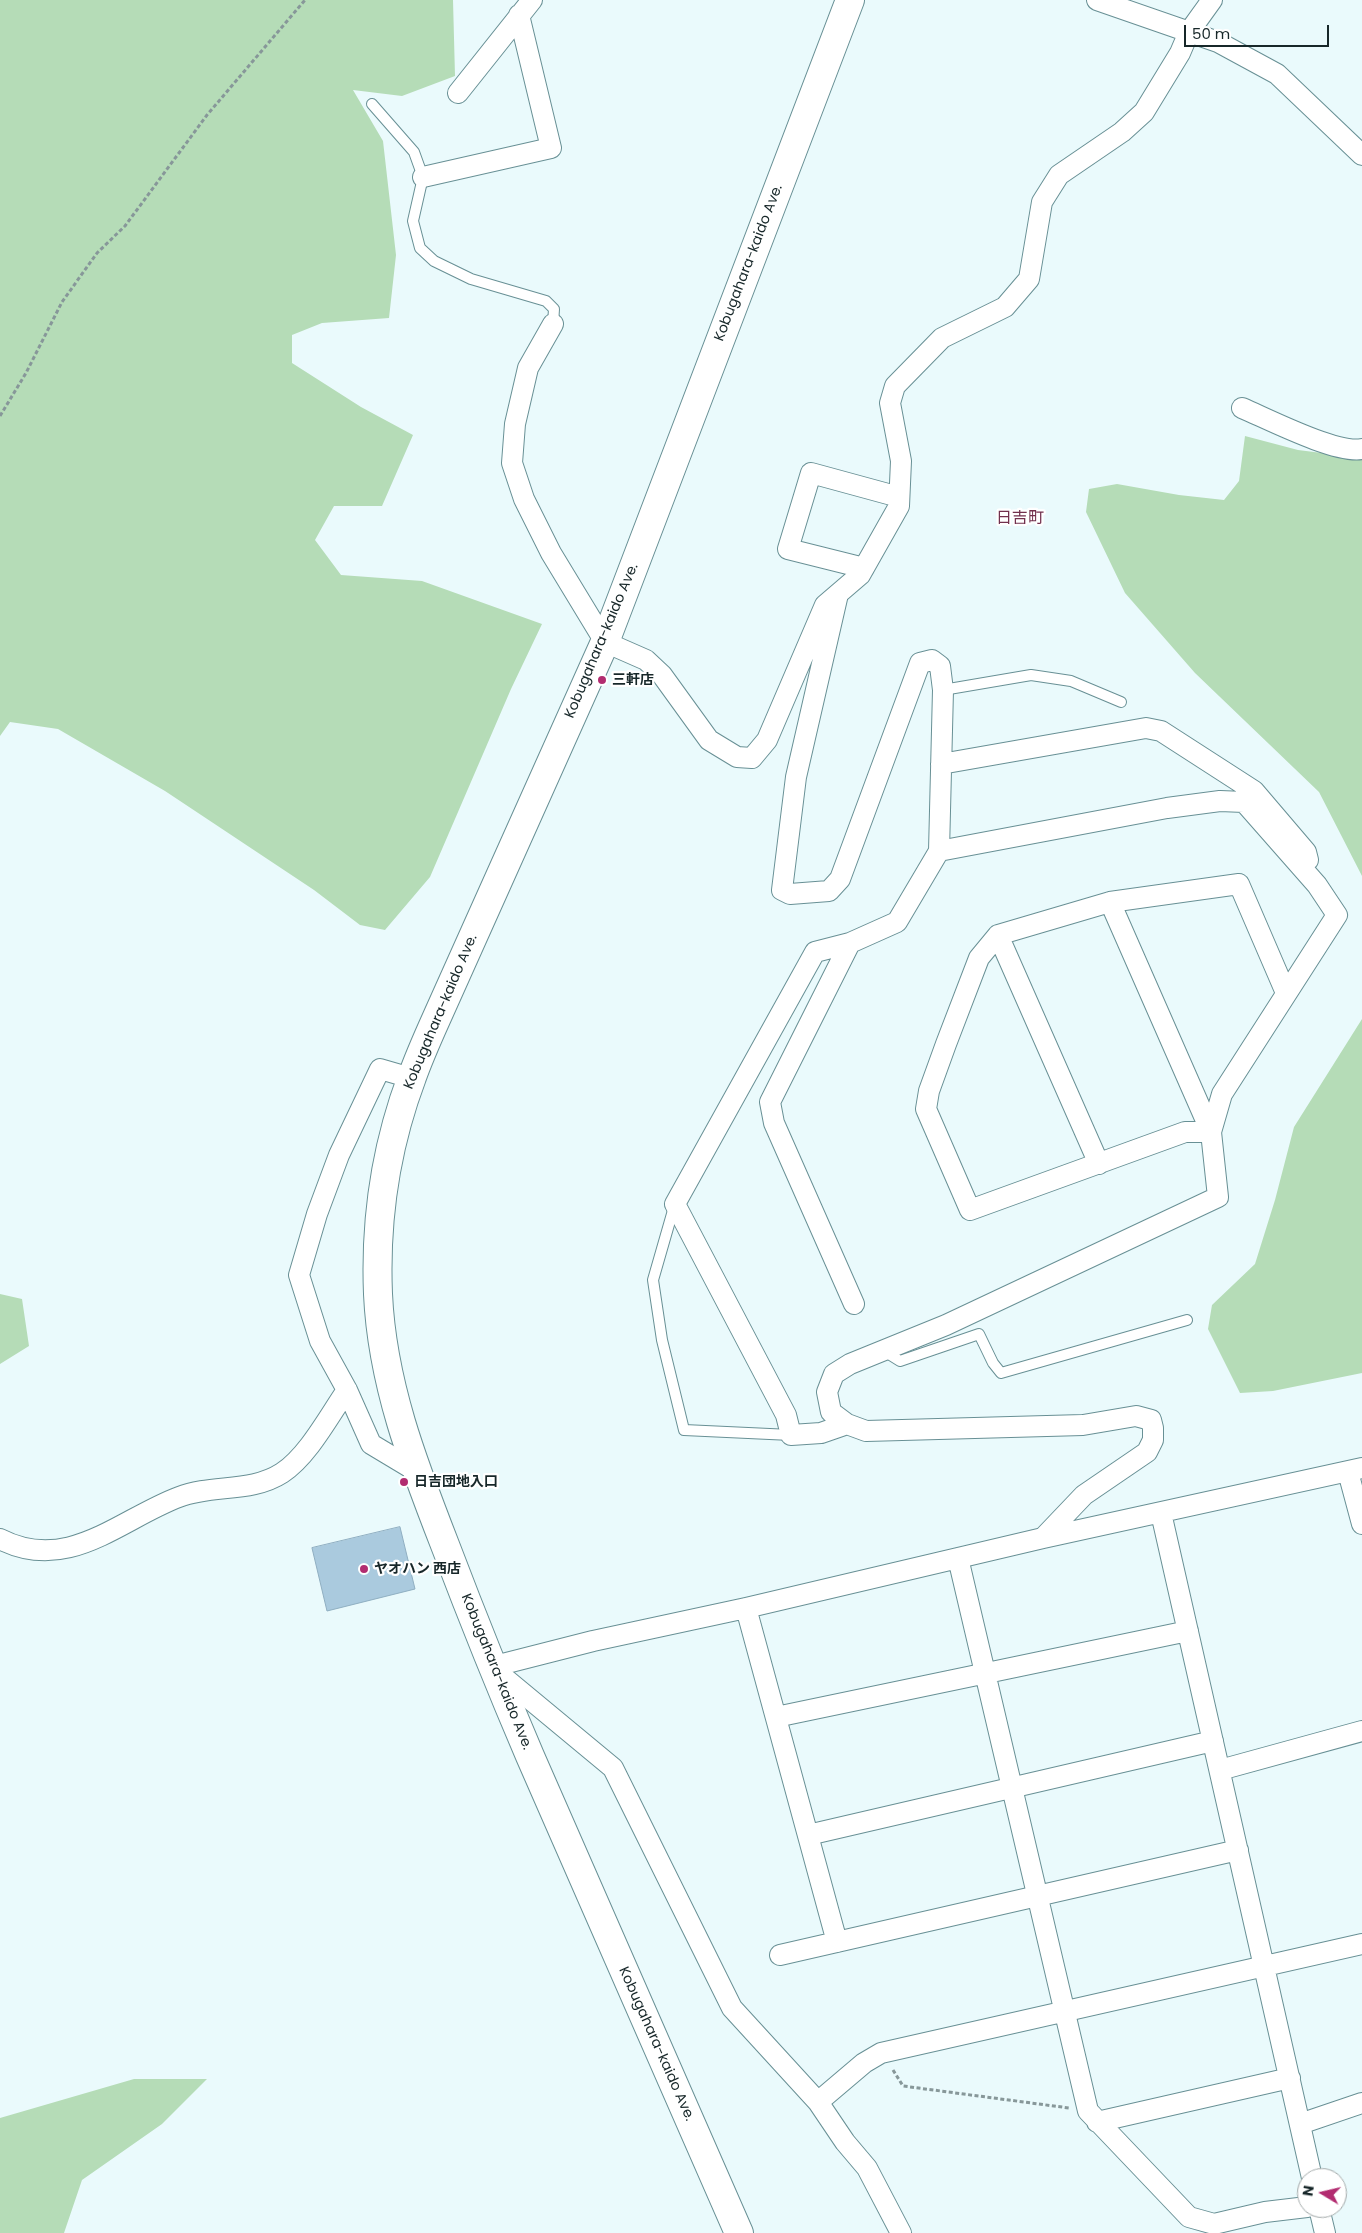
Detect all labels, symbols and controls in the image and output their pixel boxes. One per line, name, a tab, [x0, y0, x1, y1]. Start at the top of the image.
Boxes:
scale bar	[1187, 15, 1332, 47]
text: 50 m	[1192, 23, 1230, 44]
street label: Kobugahara-kaido Ave.	[711, 182, 787, 344]
district label: 日吉町	[996, 509, 1044, 529]
street label: Kobugahara-kaido Ave.	[562, 561, 642, 721]
place label: 三軒店	[612, 672, 654, 688]
marker: 三軒店	[596, 674, 608, 686]
street label: Kobugahara-kaido Ave.	[401, 932, 481, 1092]
place label: 日吉団地入口	[414, 1474, 498, 1490]
marker: 日吉団地入口	[398, 1476, 410, 1488]
place label: ヤオハン 西店	[374, 1561, 461, 1577]
marker: ヤオハン 西店	[358, 1563, 370, 1575]
street label: Kobugahara-kaido Ave.	[457, 1592, 535, 1752]
street label: Kobugahara-kaido Ave.	[614, 1964, 698, 2124]
north arrow	[1297, 2168, 1347, 2218]
text: N	[1297, 2184, 1319, 2198]

